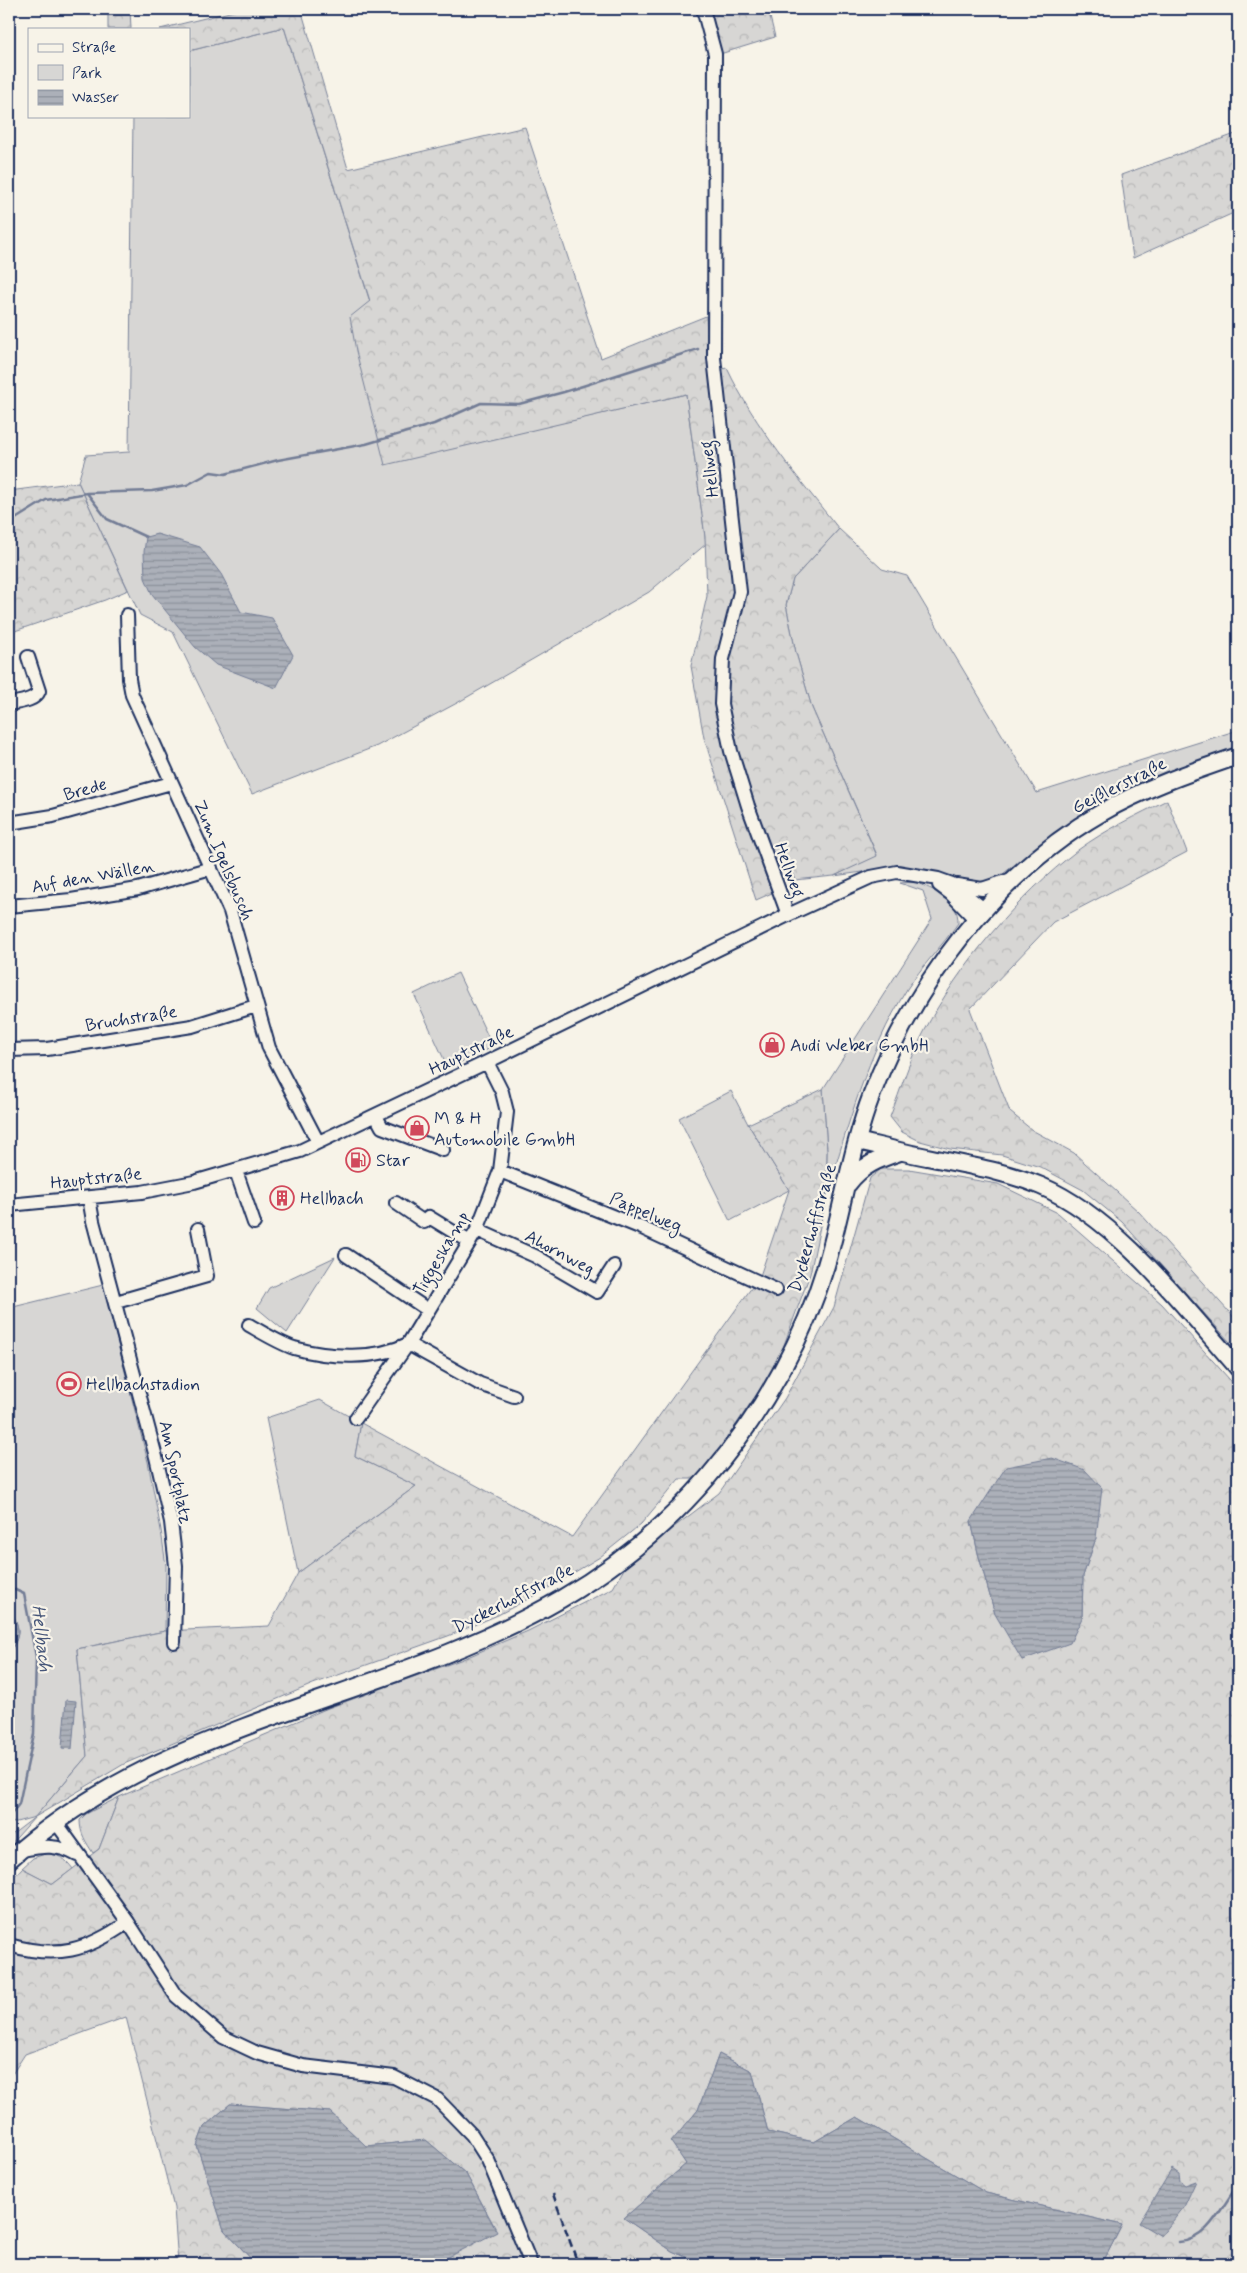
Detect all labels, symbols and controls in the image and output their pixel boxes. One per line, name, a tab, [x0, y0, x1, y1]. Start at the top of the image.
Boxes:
legend	[28, 28, 190, 118]
text: Straße	[72, 38, 116, 58]
text: Park	[72, 64, 102, 84]
text: Wasser	[72, 88, 119, 108]
street label: Hellweg	[695, 439, 727, 499]
street label: Geißlerstraße	[1068, 752, 1171, 820]
street label: Brede	[61, 772, 110, 808]
street label: Zum Igelsbusch	[186, 797, 259, 925]
street label: Hellweg	[766, 839, 810, 902]
street label: Auf den Wällen	[30, 854, 157, 900]
street label: Bruchstraße	[84, 1000, 179, 1038]
street label: Hauptstraße	[425, 1020, 518, 1082]
shop icon: Audi Weber GmbH	[759, 1032, 785, 1058]
place label: Audi Weber GmbH	[790, 1034, 929, 1058]
place label: M & H Automobile GmbH	[434, 1107, 575, 1152]
shop icon: M & H Automobile GmbH	[404, 1115, 430, 1141]
fuel station icon: Star	[345, 1147, 371, 1173]
place label: Star	[376, 1149, 411, 1173]
street label: Dyckerhoffstraße	[783, 1161, 843, 1295]
street label: Hauptstraße	[49, 1162, 143, 1196]
building icon: Hellbach	[269, 1185, 295, 1211]
place label: Hellbach	[300, 1187, 364, 1211]
street label: Pappelweg	[605, 1187, 686, 1240]
street label: Tiggeskamp	[408, 1207, 477, 1301]
street label: Ahornweg	[520, 1225, 599, 1281]
sports icon: Hellbachstadion	[56, 1371, 82, 1397]
place label: Hellbachstadion	[86, 1373, 200, 1397]
street label: Am Sportplatz	[152, 1418, 198, 1526]
street label: Dyckerhoffstraße	[449, 1558, 578, 1640]
water label: Hellbach	[25, 1603, 58, 1673]

